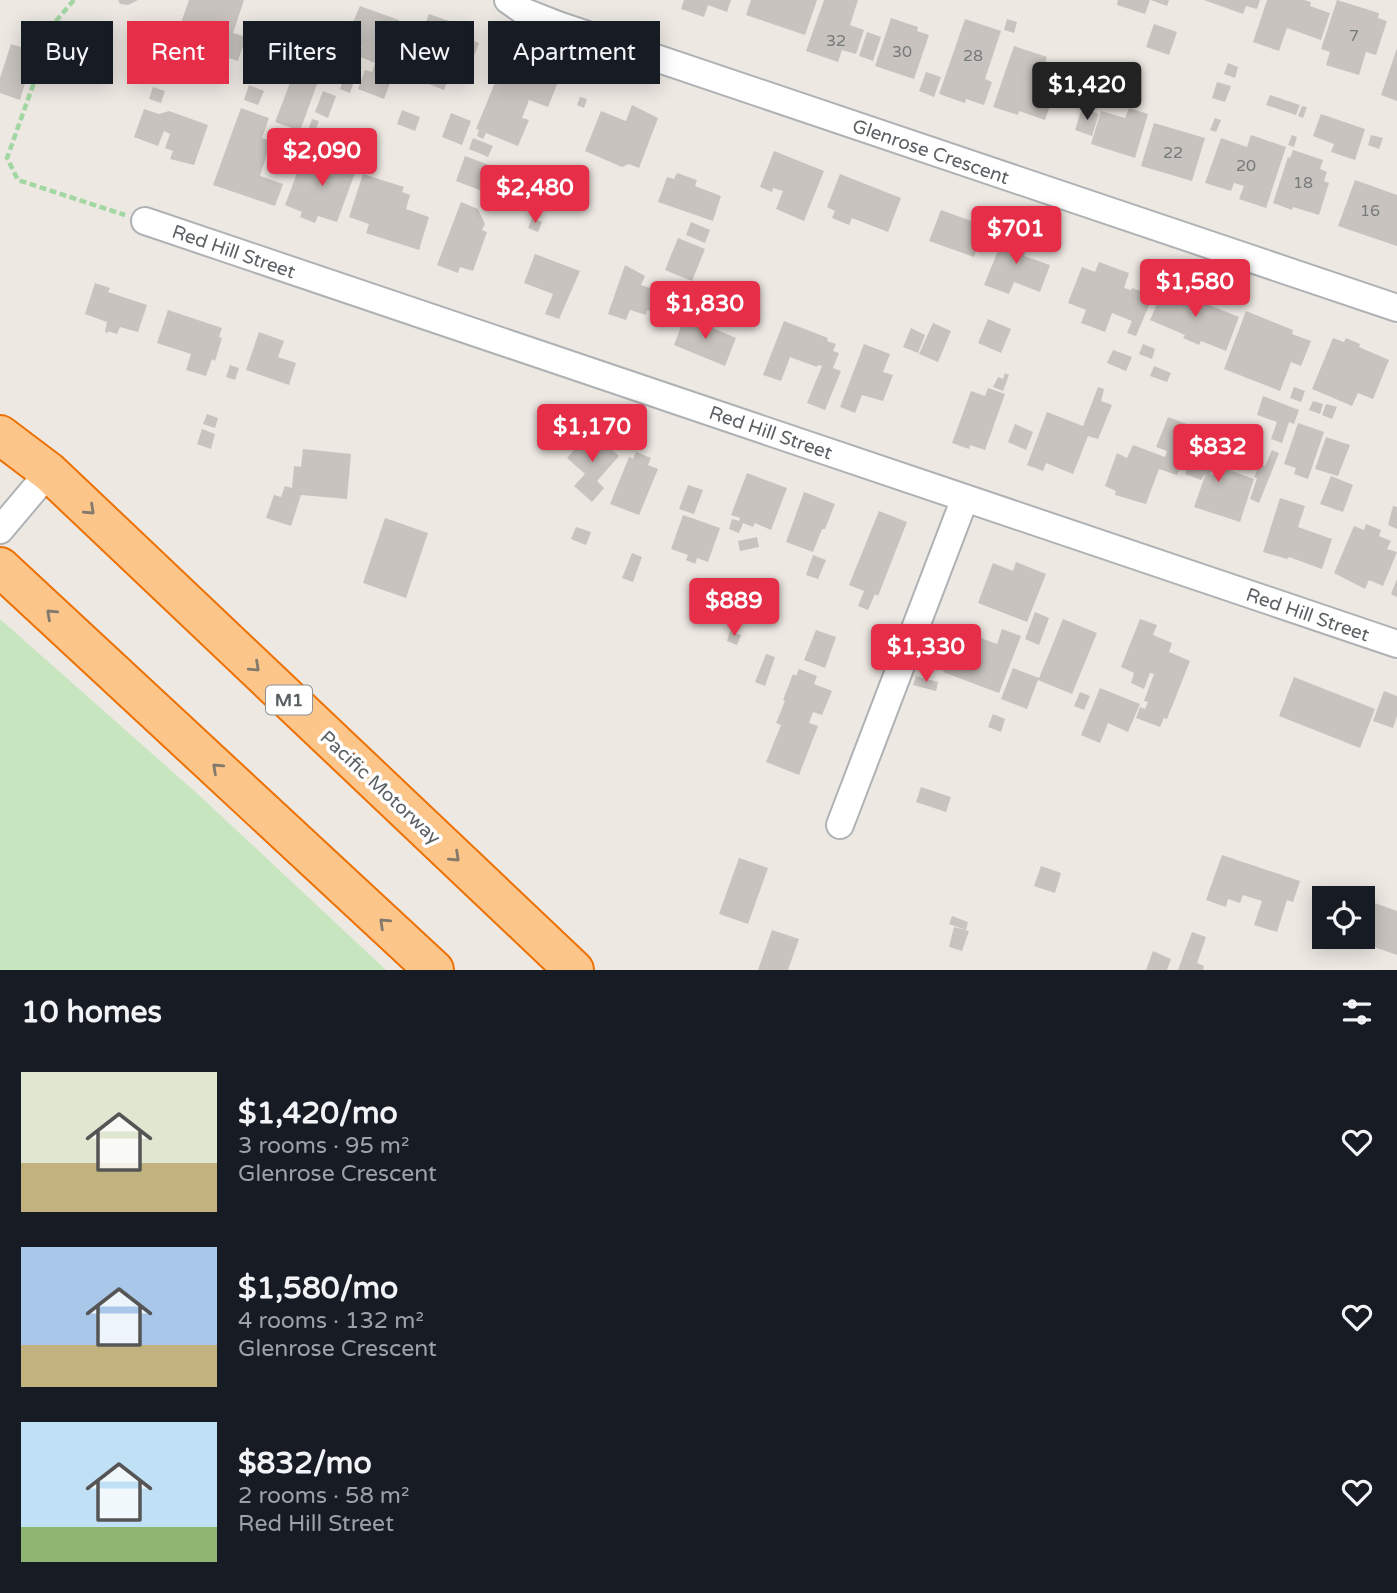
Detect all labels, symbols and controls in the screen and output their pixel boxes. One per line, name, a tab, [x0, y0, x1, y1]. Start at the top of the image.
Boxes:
chip: Buy	[21, 21, 113, 84]
chip: Rent	[127, 21, 229, 84]
chip: Filters	[243, 21, 361, 84]
chip: New	[375, 21, 474, 84]
chip: Apartment	[488, 21, 660, 84]
house number: 7	[1349, 26, 1359, 46]
house number: 32	[826, 31, 846, 51]
house number: 30	[892, 42, 912, 62]
house number: 28	[963, 46, 983, 66]
pin: $1,420	[1030, 62, 1144, 122]
text: $1,420	[1048, 71, 1126, 99]
street label: Glenrose Crescent	[849, 115, 1012, 189]
pin: $2,090	[265, 128, 379, 188]
text: $2,090	[283, 137, 361, 165]
house number: 22	[1163, 143, 1183, 163]
house number: 20	[1236, 156, 1256, 176]
pin: $2,480	[478, 166, 592, 225]
house number: 18	[1293, 173, 1313, 193]
text: $2,480	[496, 174, 574, 202]
house number: 16	[1360, 201, 1380, 221]
pin: $701	[975, 206, 1057, 266]
text: $701	[987, 215, 1045, 243]
street label: Red Hill Street	[169, 221, 298, 283]
pin: $1,580	[1138, 260, 1252, 319]
text: $1,580	[1156, 268, 1234, 296]
pin: $1,830	[648, 282, 762, 341]
text: $1,830	[666, 290, 744, 318]
street label: Red Hill Street	[706, 402, 835, 464]
pin: $1,170	[535, 405, 649, 464]
text: $1,170	[553, 413, 631, 441]
pin: $832	[1177, 424, 1259, 484]
text: $832	[1189, 433, 1247, 461]
one-way arrow	[82, 502, 95, 515]
pin: $889	[693, 578, 775, 638]
street label: Red Hill Street	[1243, 584, 1372, 646]
text: $889	[705, 587, 763, 615]
one-way arrow	[46, 609, 59, 622]
pin: $1,330	[869, 624, 983, 684]
text: $1,330	[887, 633, 965, 661]
one-way arrow	[247, 658, 260, 671]
road number: M1	[266, 686, 312, 714]
street label: Pacific Motorway	[316, 726, 445, 849]
one-way arrow	[212, 764, 225, 777]
one-way arrow	[447, 849, 460, 862]
map controls	[1312, 886, 1375, 949]
button: locate	[1312, 886, 1375, 949]
one-way arrow	[379, 919, 392, 932]
icon: filters	[1338, 993, 1376, 1031]
text: 10 homes	[21, 994, 162, 1031]
text: $1,420/mo	[238, 1095, 398, 1132]
icon: home	[77, 1100, 161, 1184]
icon: heart	[1338, 1123, 1376, 1161]
text: 3 rooms · 95 m²	[238, 1132, 409, 1160]
text: Glenrose Crescent	[238, 1160, 437, 1188]
text: $1,580/mo	[238, 1270, 398, 1307]
icon: home	[77, 1275, 161, 1359]
icon: heart	[1338, 1298, 1376, 1336]
text: 4 rooms · 132 m²	[238, 1307, 424, 1335]
text: Glenrose Crescent	[238, 1335, 437, 1363]
text: $832/mo	[238, 1445, 372, 1482]
icon: home	[77, 1450, 161, 1534]
icon: heart	[1338, 1473, 1376, 1511]
text: 2 rooms · 58 m²	[238, 1482, 409, 1510]
text: Red Hill Street	[238, 1510, 394, 1538]

